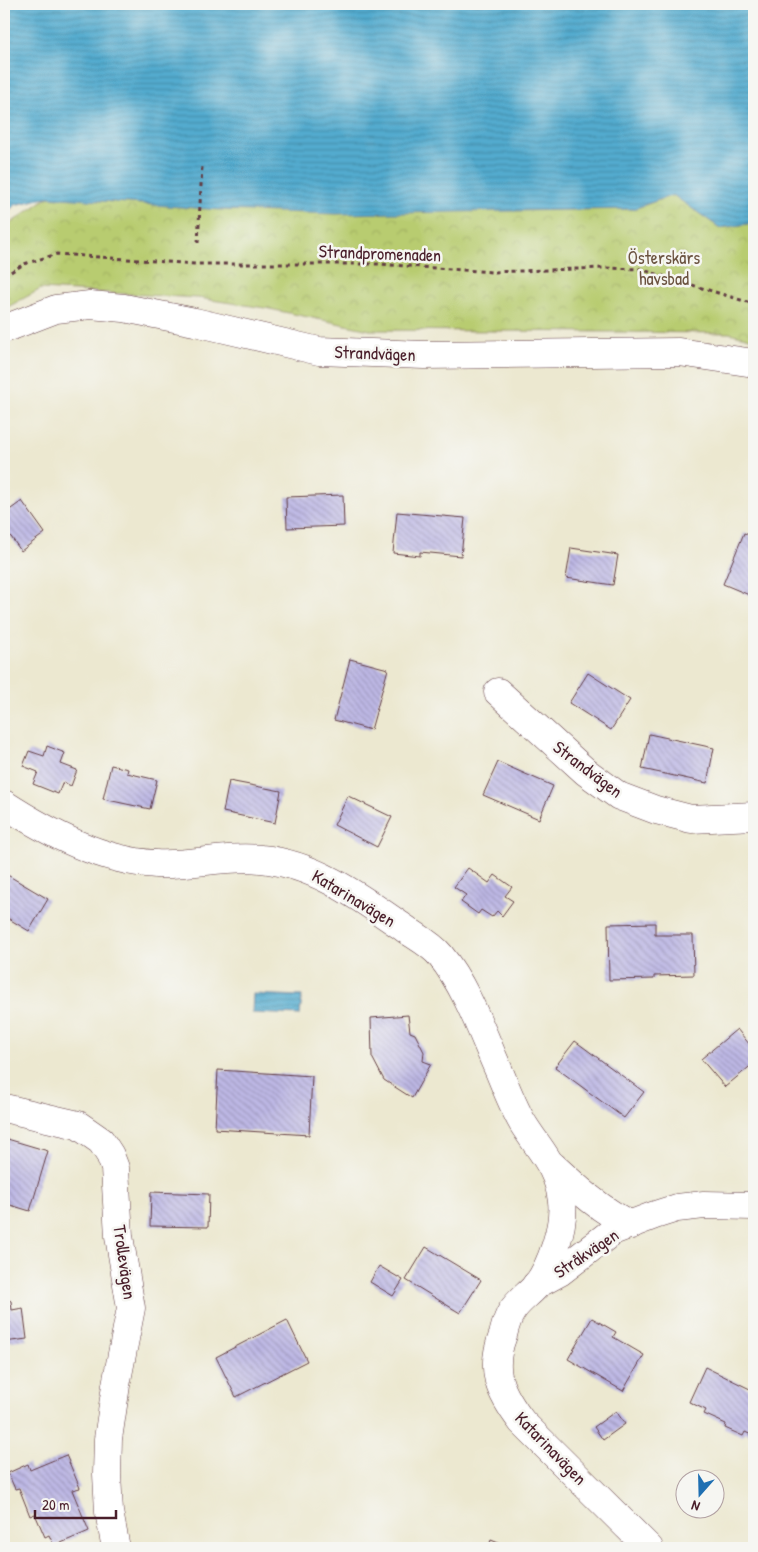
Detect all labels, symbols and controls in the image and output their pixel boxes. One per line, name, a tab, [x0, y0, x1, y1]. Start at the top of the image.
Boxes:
street label: Strandpromenaden	[318, 238, 442, 268]
park label: Österskärs havsbad	[628, 245, 700, 291]
street label: Strandvägen	[334, 339, 416, 367]
street label: Strandvägen	[548, 735, 628, 803]
street label: Katarinavägen	[308, 863, 400, 933]
street label: Stråkvägen	[549, 1222, 623, 1284]
street label: Trollevägen	[107, 1223, 143, 1301]
street label: Katarinavägen	[510, 1406, 592, 1490]
north arrow	[676, 1470, 726, 1520]
scale bar	[35, 1487, 116, 1519]
text: 20 m	[42, 1494, 69, 1515]
text: N	[688, 1496, 702, 1517]

